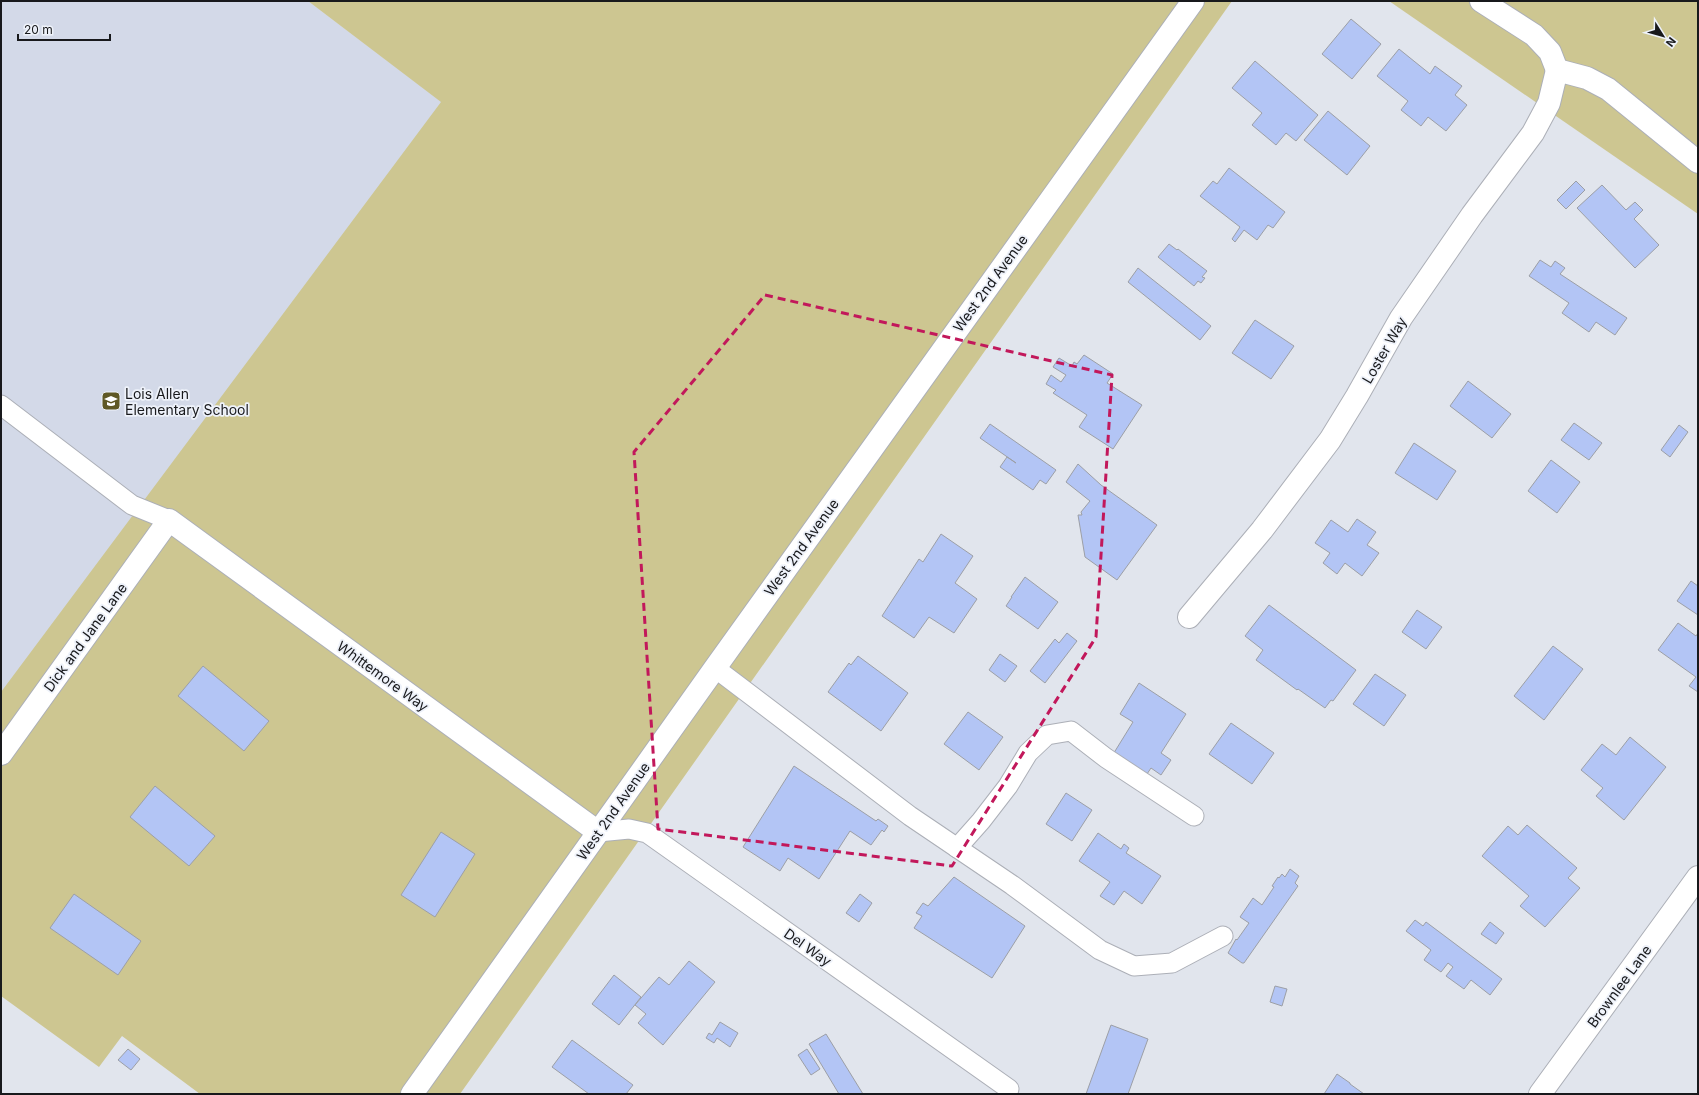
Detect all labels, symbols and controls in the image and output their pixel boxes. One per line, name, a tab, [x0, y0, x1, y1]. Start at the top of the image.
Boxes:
scale bar	[18, 16, 110, 42]
north arrow	[1643, 16, 1683, 56]
text: 20 m	[24, 22, 53, 37]
text: N	[1663, 34, 1679, 50]
street label: West 2nd Avenue	[949, 231, 1031, 335]
street label: Loster Way	[1358, 314, 1410, 386]
place label: Lois Allen Elementary School	[125, 385, 249, 418]
school or university icon: Lois Allen Elementary School	[100, 390, 122, 412]
street label: West 2nd Avenue	[760, 495, 842, 599]
street label: Dick and Jane Lane	[40, 579, 130, 695]
street label: Whittemore Way	[334, 637, 432, 715]
street label: West 2nd Avenue	[573, 759, 653, 863]
street label: Del Way	[781, 924, 835, 970]
street label: Brownlee Lane	[1583, 941, 1655, 1031]

